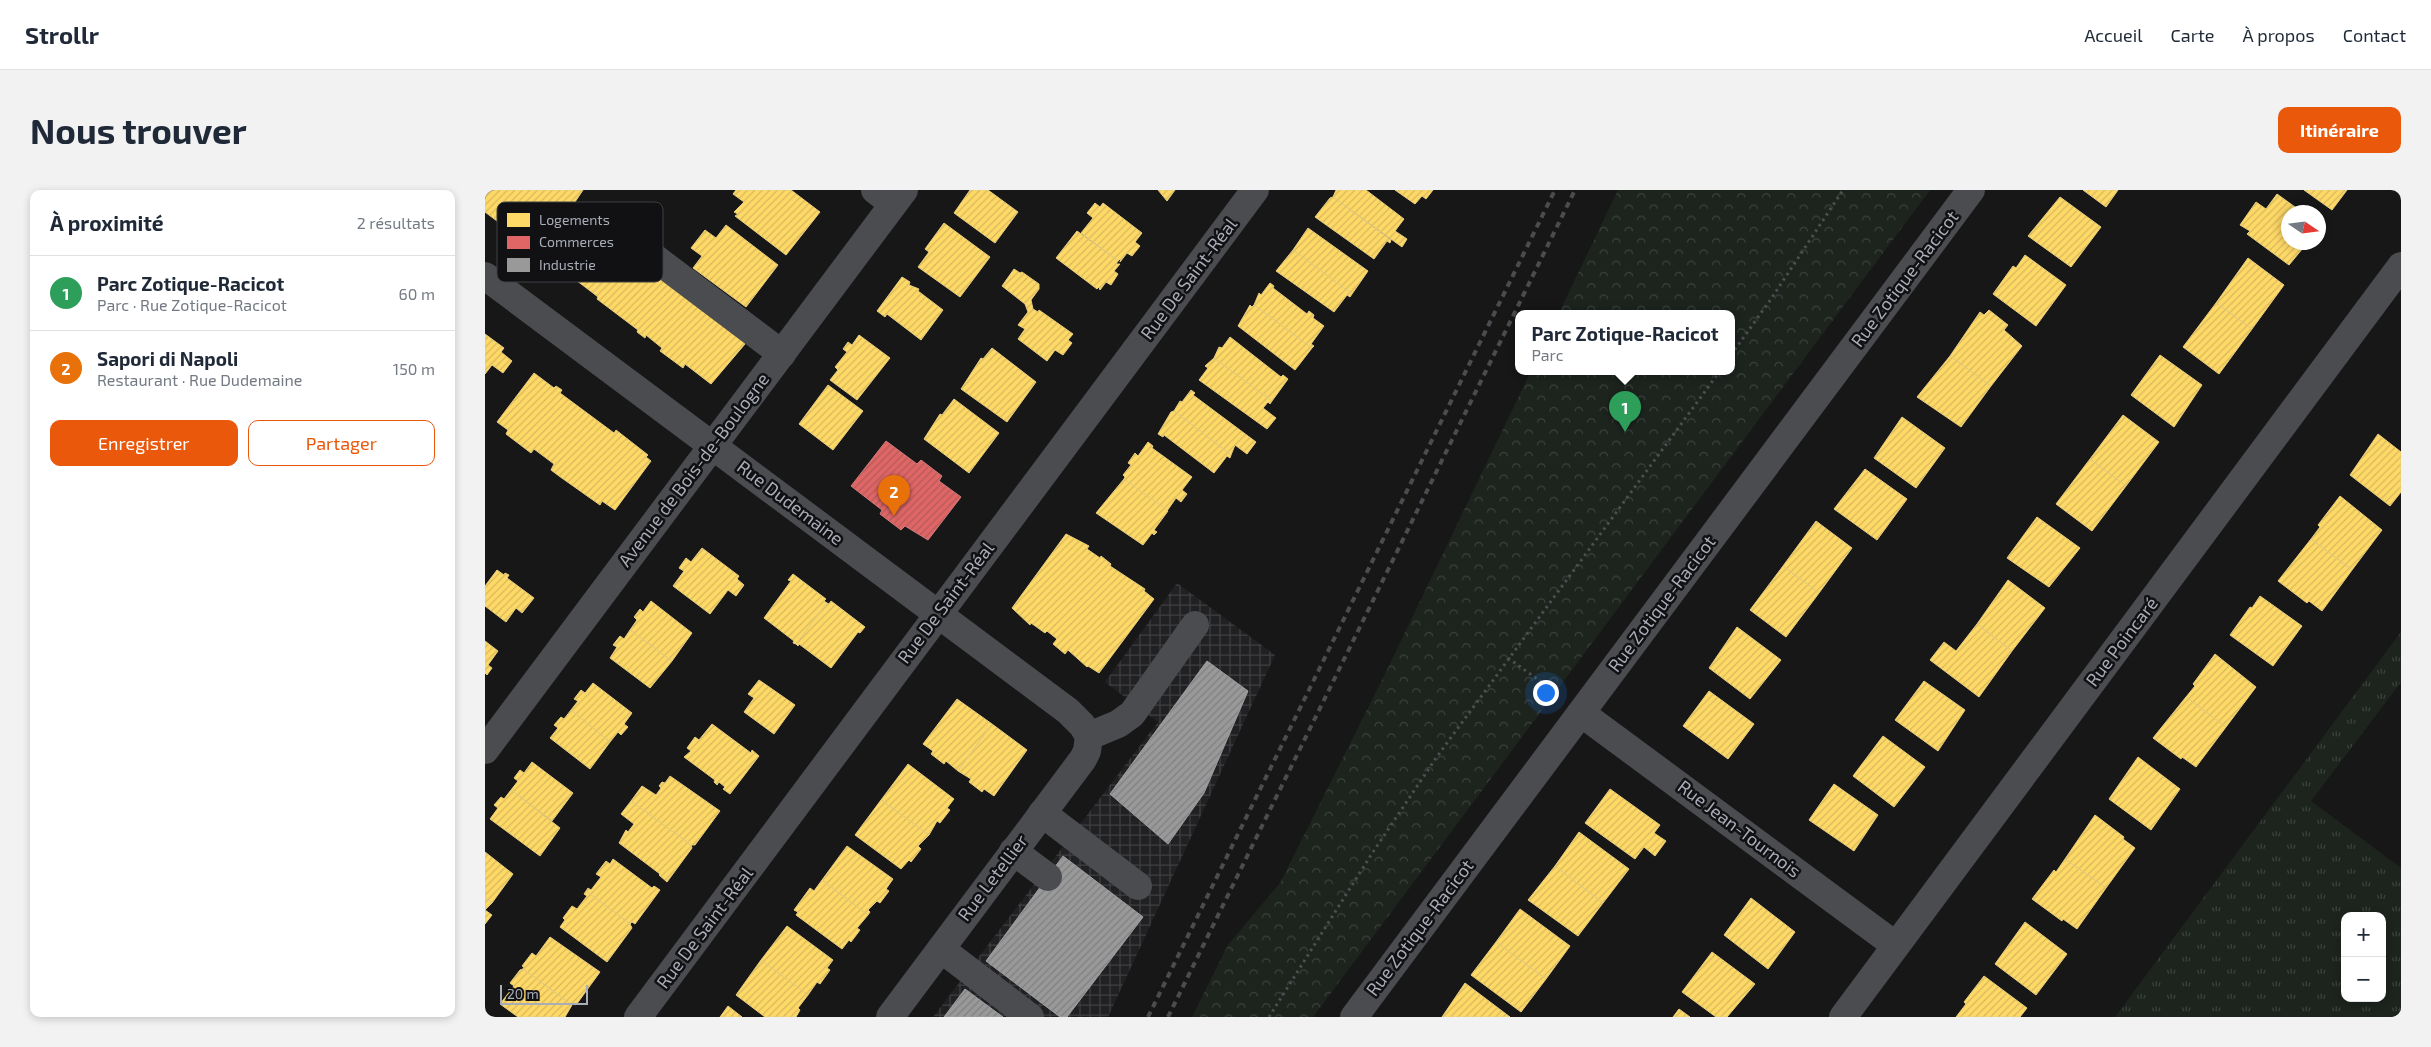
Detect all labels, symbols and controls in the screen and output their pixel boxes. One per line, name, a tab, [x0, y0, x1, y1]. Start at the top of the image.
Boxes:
text: Strollr	[25, 20, 99, 49]
text: Accueil	[2084, 24, 2143, 46]
text: Carte	[2171, 24, 2214, 46]
text: À propos	[2242, 24, 2315, 46]
text: Contact	[2343, 24, 2406, 46]
button: Itinéraire	[2278, 107, 2401, 153]
text: Nous trouver	[30, 109, 247, 151]
legend	[497, 202, 663, 282]
north arrow	[2281, 205, 2326, 250]
street label: Rue Zotique-Racicot	[1846, 206, 1963, 351]
text: À proximité	[50, 210, 164, 235]
text: Logements	[539, 211, 610, 228]
text: 2 résultats	[357, 213, 435, 232]
street label: Rue De Saint-Réal	[1135, 213, 1241, 343]
text: Commerces	[539, 233, 614, 250]
text: Industrie	[539, 256, 596, 273]
text: Parc Zotique-Racicot	[97, 272, 284, 295]
text: 1	[63, 284, 69, 303]
text: 60 m	[399, 284, 435, 303]
text: Parc · Rue Zotique-Racicot	[97, 295, 287, 314]
popup	[1515, 310, 1735, 375]
text: Parc Zotique-Racicot	[1531, 322, 1719, 345]
text: Parc	[1531, 345, 1564, 364]
text: Sapori di Napoli	[97, 347, 238, 370]
text: 2	[61, 359, 71, 378]
text: 150 m	[393, 359, 435, 378]
street label: Avenue de Bois-de-Boulogne	[613, 368, 773, 571]
text: Restaurant · Rue Dudemaine	[97, 370, 302, 389]
pin: 1	[1609, 391, 1641, 432]
button: Enregistrer	[50, 420, 238, 466]
button: Partager	[248, 420, 435, 466]
street label: Rue Dudemaine	[733, 455, 848, 549]
pin: 2	[878, 475, 910, 516]
street label: Rue Zotique-Racicot	[1603, 531, 1720, 676]
street label: Rue De Saint-Réal	[892, 537, 998, 667]
street label: Rue Poincaré	[2081, 592, 2162, 690]
your location	[1533, 680, 1559, 706]
street label: Rue Jean-Tournois	[1674, 775, 1805, 882]
street label: Rue Letellier	[953, 830, 1032, 925]
street label: Rue Zotique-Racicot	[1361, 855, 1478, 1000]
street label: Rue De Saint-Réal	[651, 862, 757, 992]
map controls	[2341, 912, 2386, 1002]
button: +	[2341, 912, 2386, 957]
button: −	[2341, 957, 2386, 1002]
scale bar	[500, 982, 587, 1005]
text: 20 m	[507, 985, 539, 1002]

